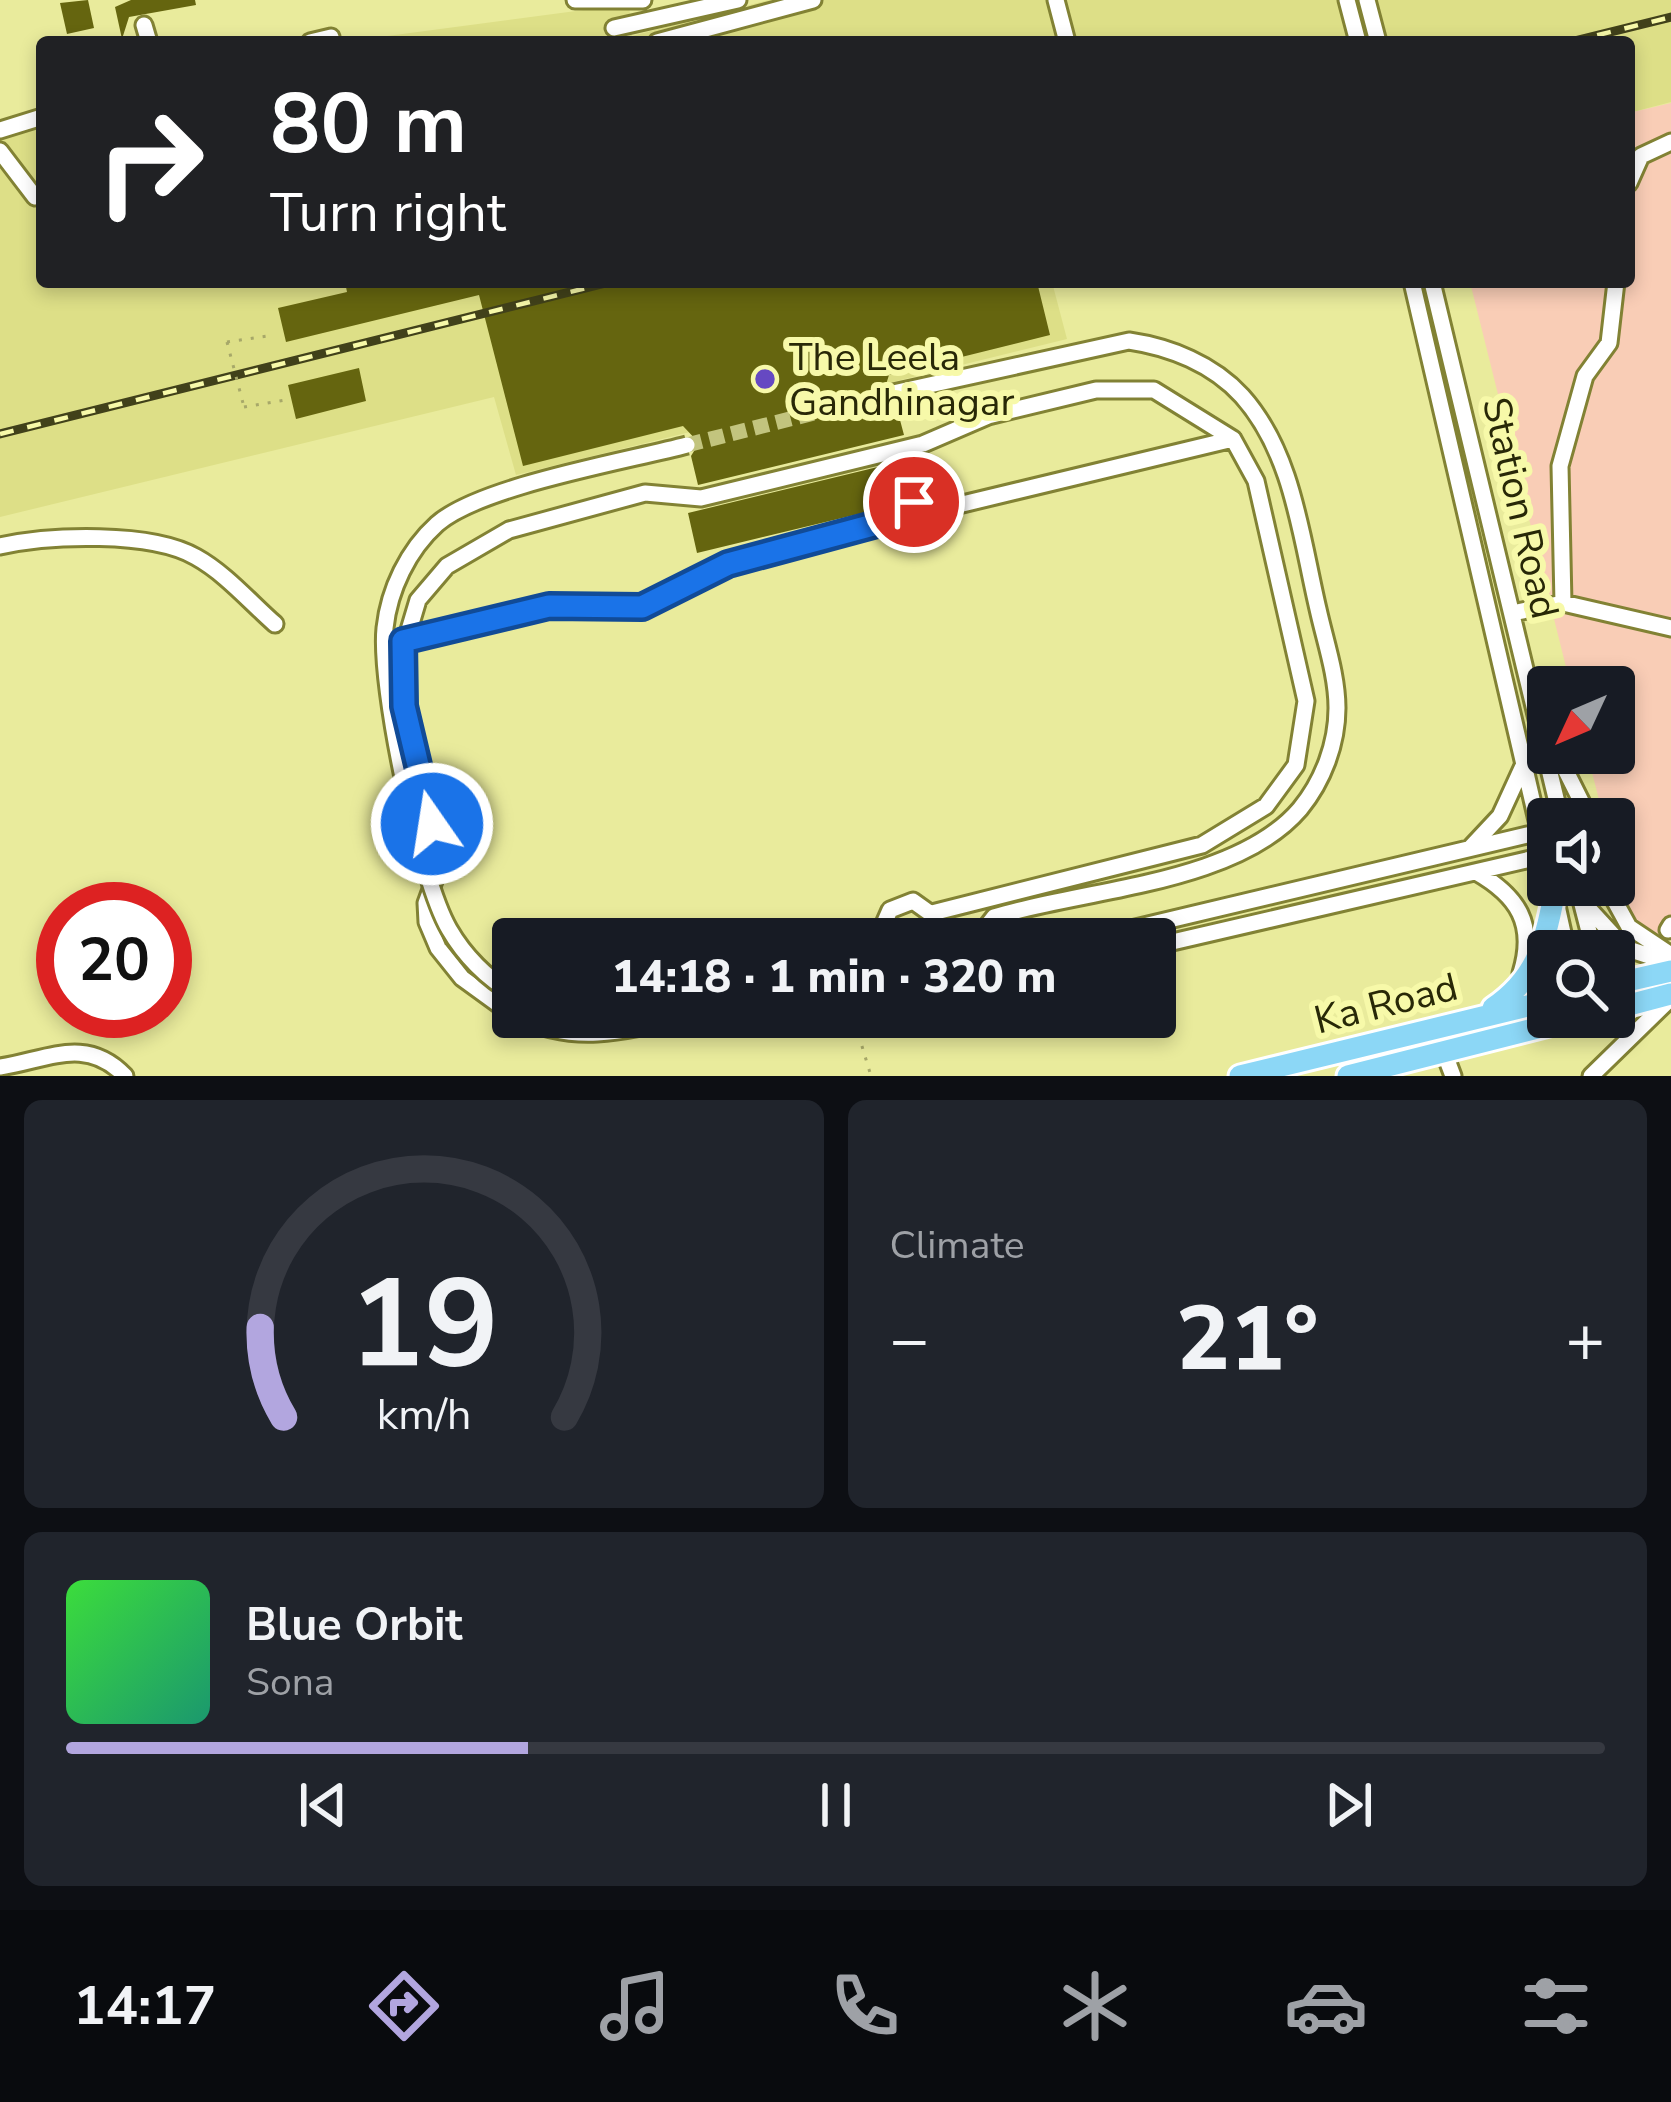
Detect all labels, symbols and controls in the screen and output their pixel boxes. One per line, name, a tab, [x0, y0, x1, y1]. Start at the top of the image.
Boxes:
text: 80 m	[270, 67, 467, 182]
icon: right	[72, 84, 228, 240]
text: Turn right	[270, 176, 506, 250]
place label: The Leela Gandhinagar	[789, 331, 1014, 429]
marker: The Leela Gandhinagar	[752, 366, 778, 392]
street label: Station Road	[1469, 392, 1571, 624]
pin	[863, 451, 965, 553]
icon: arrive	[881, 469, 947, 535]
north arrow	[1527, 666, 1635, 774]
map controls	[1527, 666, 1635, 1038]
position arrow	[369, 761, 495, 887]
button: sound	[1527, 798, 1635, 906]
speed limit sign: 20	[36, 882, 192, 1038]
button: search	[1527, 930, 1635, 1038]
text: 14:18 · 1 min · 320 m	[611, 947, 1057, 1008]
street label: Ka Road	[1309, 961, 1463, 1047]
text: Climate	[890, 1219, 1025, 1272]
text: 19	[349, 1240, 499, 1410]
text: 21°	[1176, 1278, 1319, 1401]
text: −	[890, 1295, 929, 1385]
text: +	[1565, 1295, 1605, 1385]
text: km/h	[376, 1386, 471, 1444]
text: Blue Orbit	[246, 1595, 463, 1656]
text: Sona	[246, 1656, 335, 1709]
icon: previous	[290, 1772, 356, 1838]
icon: pause	[803, 1772, 869, 1838]
icon: next	[1316, 1772, 1382, 1838]
icon: directions	[362, 1964, 446, 2048]
icon: music	[593, 1964, 677, 2048]
icon: phone	[823, 1964, 907, 2048]
icon: climate	[1053, 1964, 1137, 2048]
icon: car	[1284, 1964, 1368, 2048]
icon: filters	[1514, 1964, 1598, 2048]
text: 14:17	[73, 1969, 216, 2043]

